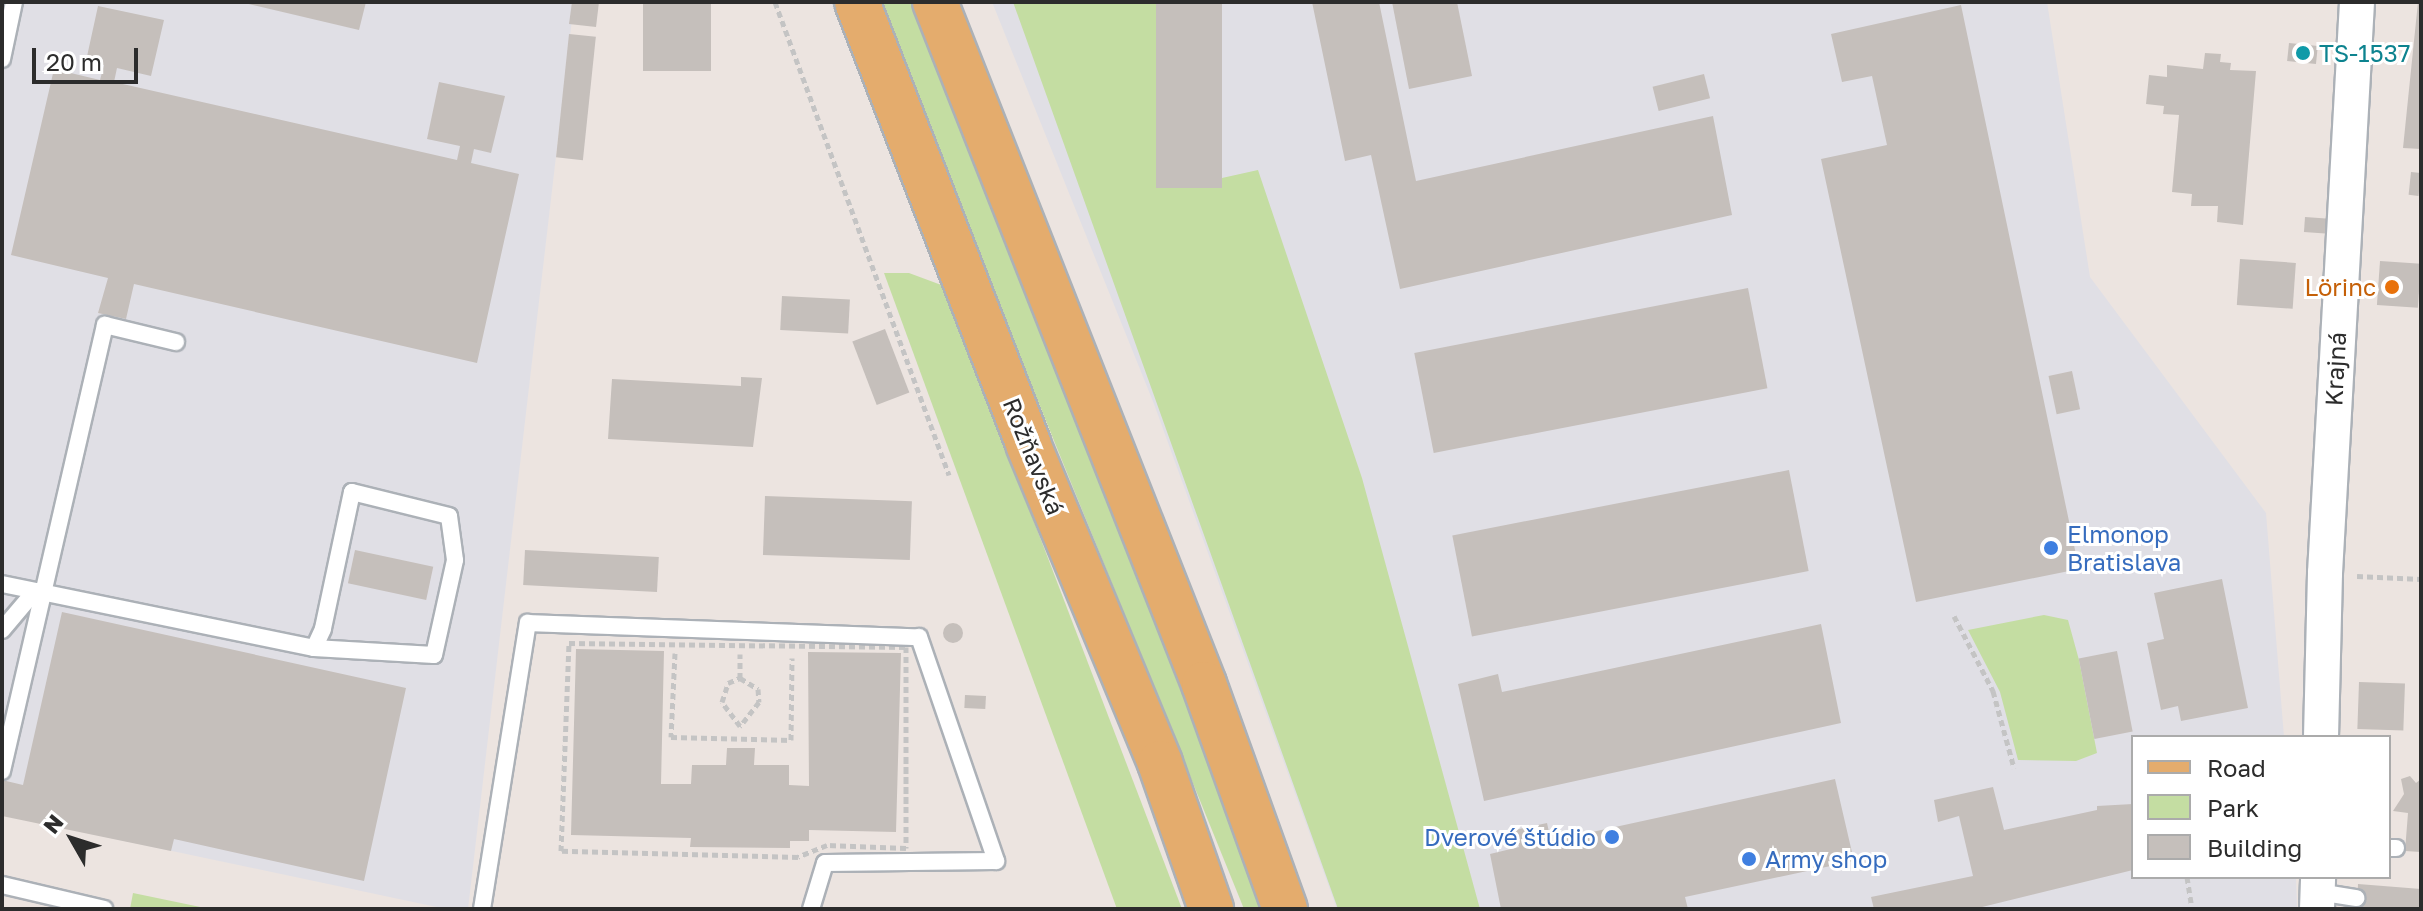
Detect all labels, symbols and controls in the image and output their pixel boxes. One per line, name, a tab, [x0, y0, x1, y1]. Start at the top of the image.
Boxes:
scale bar	[36, 32, 142, 82]
place label: TS-1537	[2319, 39, 2410, 67]
marker: TS-1537	[2294, 44, 2312, 62]
text: 20 m	[46, 47, 102, 76]
place label: Lörinc	[2305, 273, 2376, 301]
marker: Lörinc	[2383, 278, 2401, 296]
street label: Krajná	[2319, 331, 2351, 407]
street label: Rožňavská	[997, 393, 1071, 519]
place label: Elmonop Bratislava	[2067, 520, 2181, 576]
marker: Elmonop Bratislava	[2042, 539, 2060, 557]
legend	[2131, 735, 2391, 879]
text: Road	[2207, 753, 2266, 782]
text: Park	[2207, 793, 2259, 822]
north arrow	[32, 799, 112, 879]
text: N	[37, 809, 69, 839]
place label: Dverové štúdio	[1424, 823, 1596, 851]
marker: Dverové štúdio	[1603, 828, 1621, 846]
text: Building	[2207, 833, 2302, 862]
place label: Army shop	[1765, 845, 1887, 873]
marker: Army shop	[1740, 850, 1758, 868]

